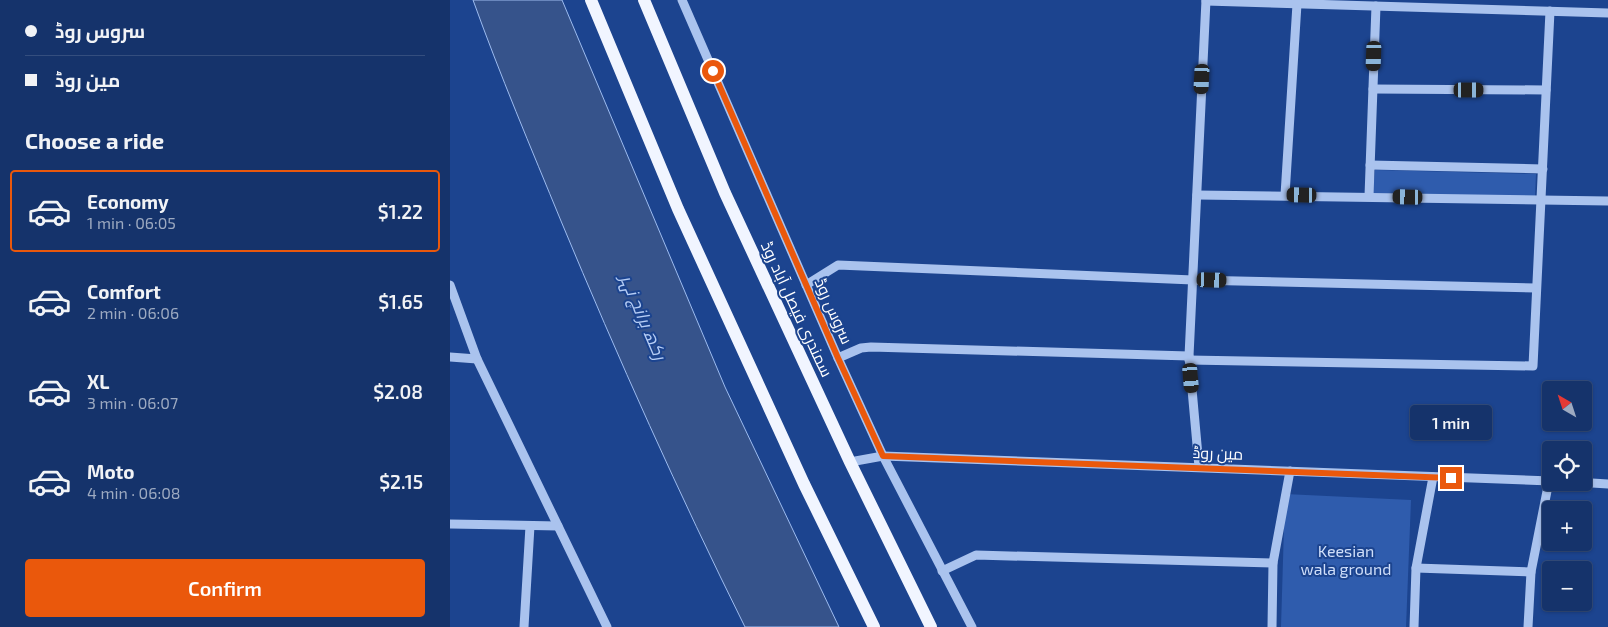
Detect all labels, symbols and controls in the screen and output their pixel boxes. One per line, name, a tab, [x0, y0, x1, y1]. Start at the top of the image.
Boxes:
text: سروس روڈ	[55, 19, 145, 42]
car	[1365, 41, 1382, 71]
route start	[702, 60, 724, 82]
car	[1193, 64, 1210, 94]
text: مین روڈ	[55, 68, 120, 91]
car	[1454, 83, 1484, 98]
text: Choose a ride	[25, 127, 164, 153]
car	[1286, 187, 1317, 203]
icon: car	[27, 189, 72, 234]
car	[1392, 189, 1423, 205]
text: Economy	[87, 190, 169, 213]
text: $1.22	[378, 200, 423, 223]
text: 1 min · 06:05	[87, 213, 176, 232]
street label: سمندری فیصل آباد روڈ	[756, 238, 837, 380]
water label: رکھ برانچ نہر	[613, 269, 672, 365]
car	[1196, 272, 1227, 288]
street label: سروس روڈ	[810, 275, 857, 347]
icon: car	[27, 279, 72, 324]
text: Comfort	[87, 280, 161, 303]
text: $1.65	[378, 290, 423, 313]
text: 2 min · 06:06	[87, 303, 179, 322]
car	[1182, 362, 1199, 394]
icon: car	[27, 369, 72, 414]
text: XL	[87, 370, 109, 393]
text: $2.08	[373, 380, 423, 403]
north arrow	[1542, 381, 1592, 431]
map controls	[1542, 381, 1592, 611]
text: 3 min · 06:07	[87, 393, 178, 412]
callout: 1 min	[1410, 406, 1492, 440]
text: 1 min	[1432, 413, 1470, 432]
button: locate	[1542, 441, 1592, 491]
street label: مین روڈ	[1192, 442, 1244, 465]
icon: car	[27, 459, 72, 504]
text: Moto	[87, 460, 135, 483]
route end	[1440, 467, 1462, 489]
text: $2.15	[379, 470, 423, 493]
text: 4 min · 06:08	[87, 483, 181, 502]
button: +	[1542, 501, 1592, 551]
park label: Keesian wala ground	[1301, 541, 1391, 578]
button: Confirm	[25, 559, 425, 617]
button: −	[1542, 561, 1592, 611]

